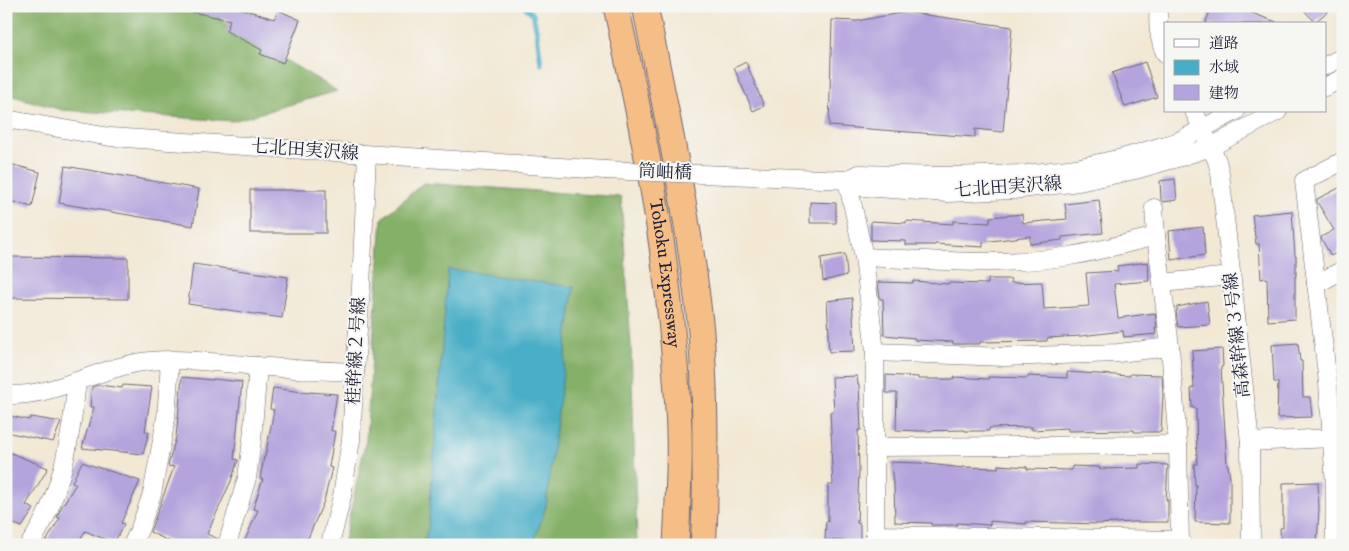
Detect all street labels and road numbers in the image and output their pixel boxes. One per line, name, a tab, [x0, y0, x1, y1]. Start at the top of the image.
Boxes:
street label: 七北田実沢線	[250, 136, 360, 166]
street label: 筒岫橋	[638, 161, 692, 185]
street label: 七北田実沢線	[953, 173, 1063, 203]
street label: Tohoku Expressway	[643, 197, 685, 349]
street label: 高森幹線３号線	[1220, 271, 1256, 399]
street label: 桂幹線２号線	[343, 296, 371, 406]

